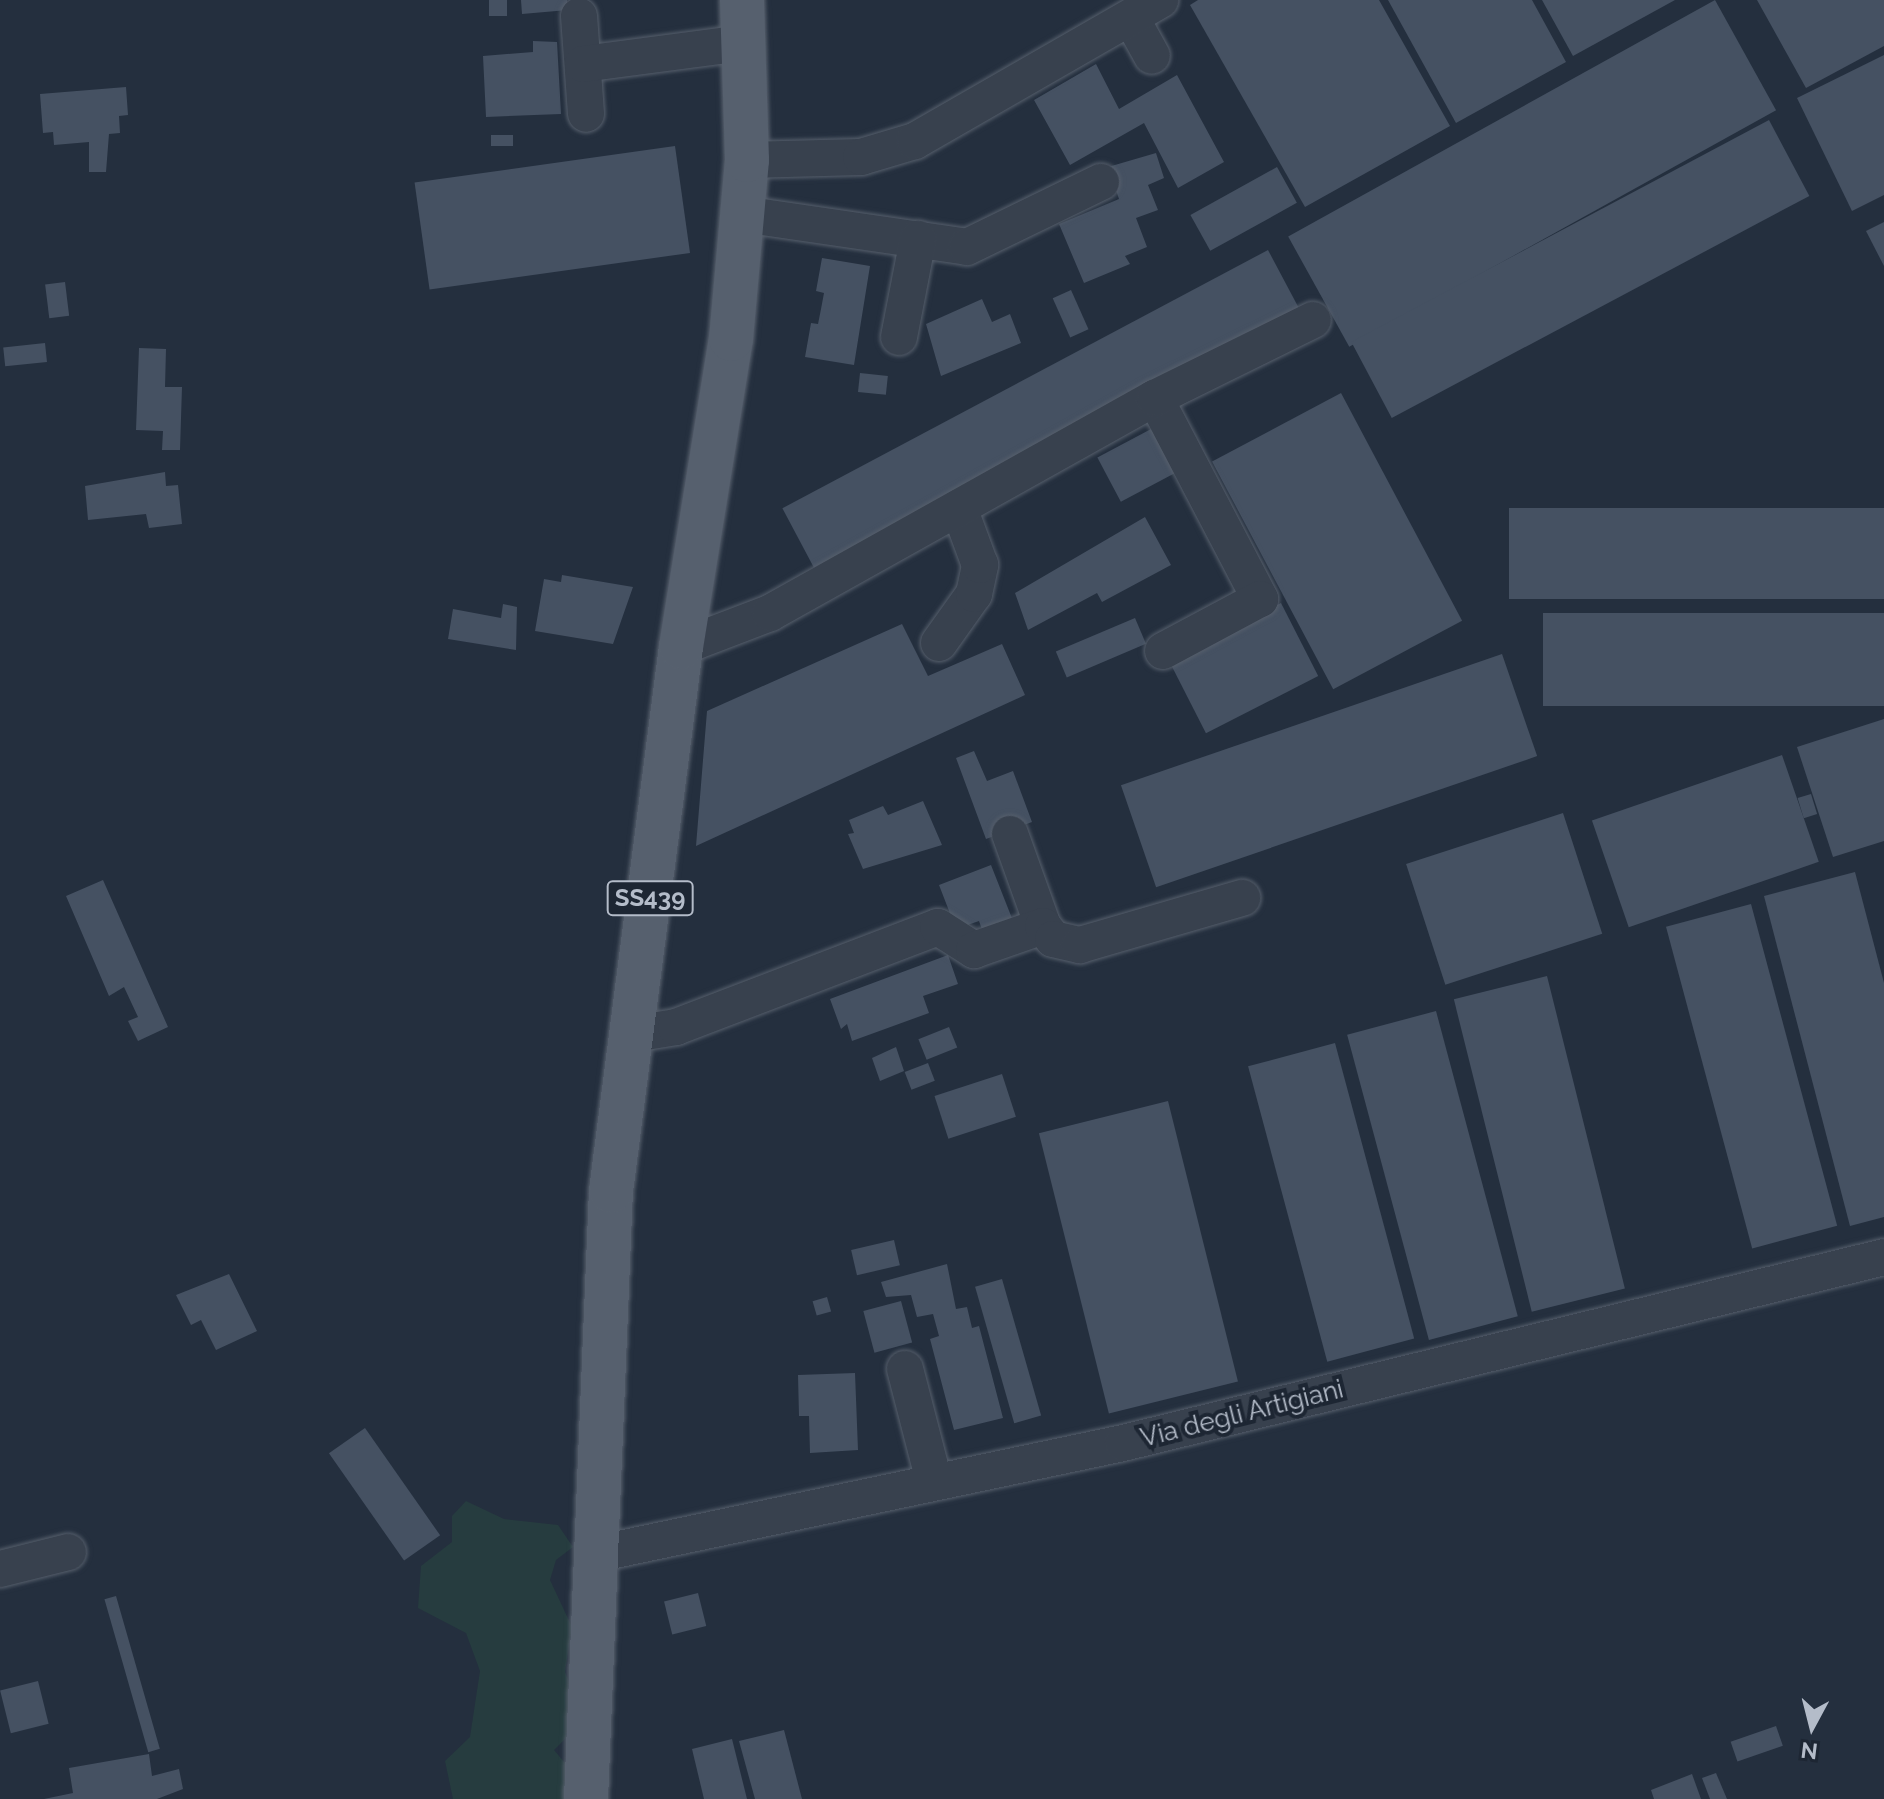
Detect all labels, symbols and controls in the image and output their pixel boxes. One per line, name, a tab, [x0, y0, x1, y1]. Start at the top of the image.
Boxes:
road number: SS439	[606, 878, 694, 918]
street label: Via degli Artigiani	[1137, 1374, 1347, 1454]
north arrow	[1772, 1687, 1852, 1767]
text: N	[1799, 1737, 1819, 1765]

